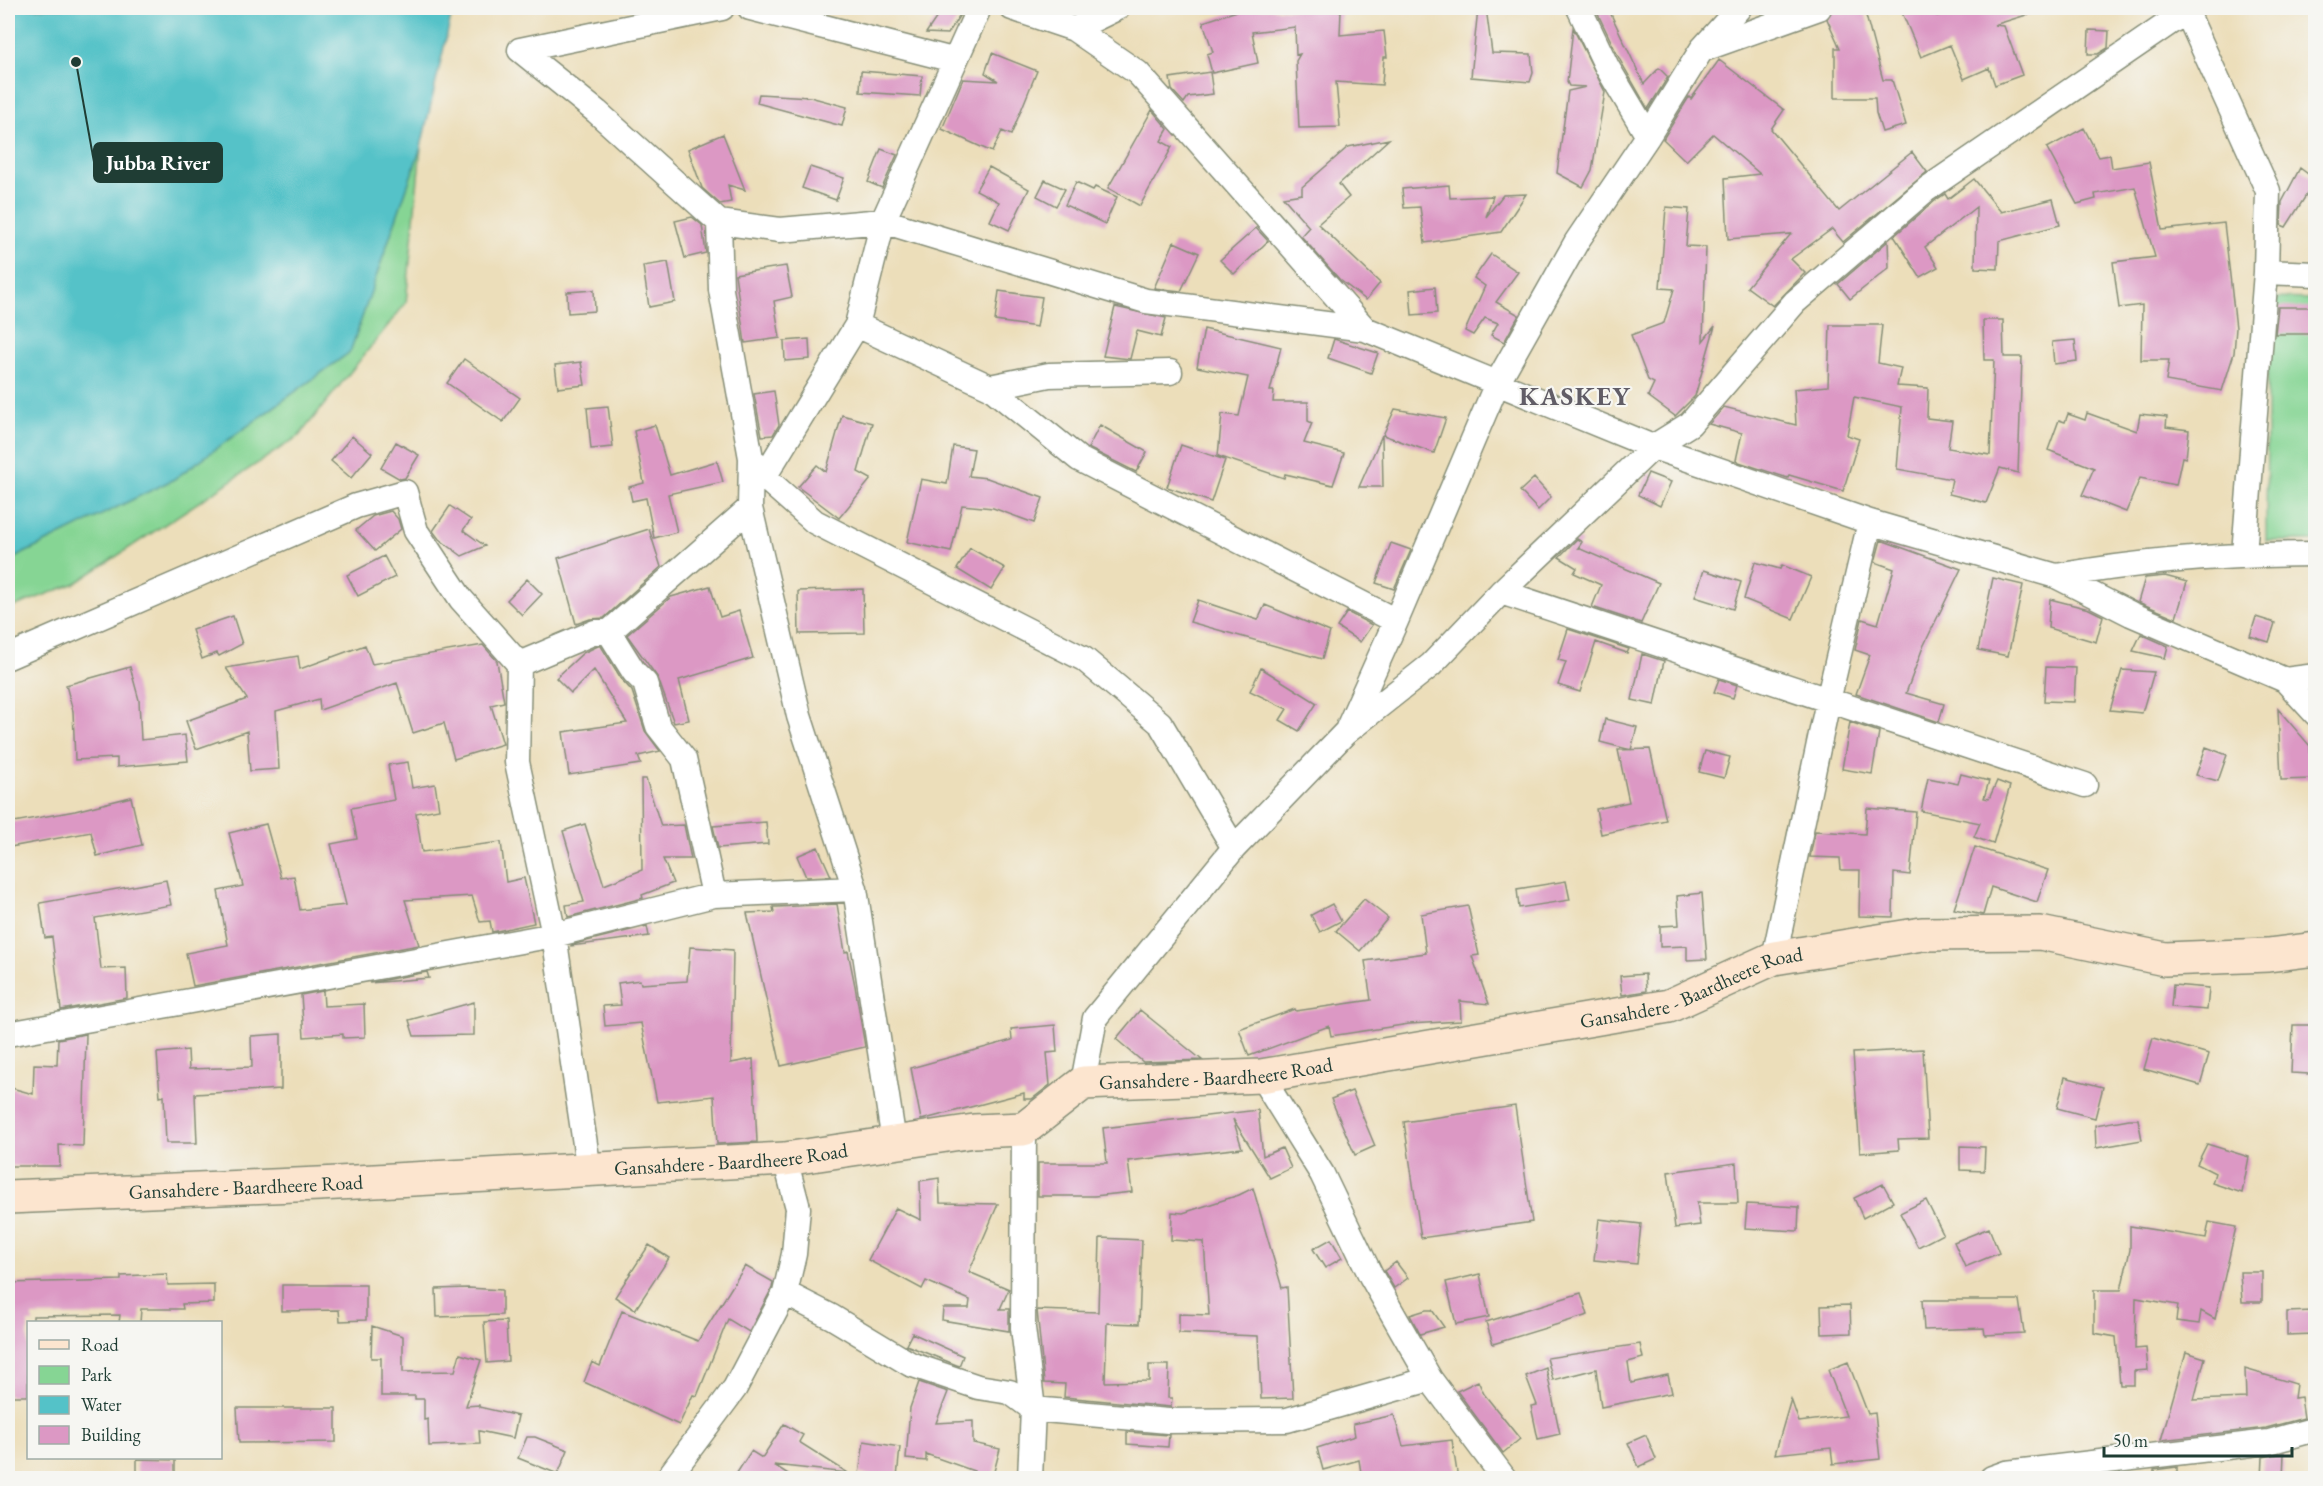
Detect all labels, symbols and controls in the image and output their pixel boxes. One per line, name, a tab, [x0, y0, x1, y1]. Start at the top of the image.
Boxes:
callout: Jubba River	[94, 143, 222, 182]
text: Jubba River	[104, 149, 211, 176]
district label: KASKEY	[1519, 379, 1631, 413]
street label: Gansahdere - Baardheere Road	[1578, 940, 1805, 1034]
street label: Gansahdere - Baardheere Road	[1098, 1051, 1335, 1095]
street label: Gansahdere - Baardheere Road	[613, 1137, 850, 1181]
street label: Gansahdere - Baardheere Road	[128, 1169, 364, 1205]
legend	[27, 1321, 222, 1459]
text: Road	[81, 1333, 120, 1356]
text: Park	[81, 1363, 112, 1386]
text: Water	[81, 1393, 122, 1416]
scale bar	[2104, 1420, 2292, 1458]
text: Building	[81, 1423, 141, 1446]
text: 50 m	[2113, 1429, 2148, 1452]

